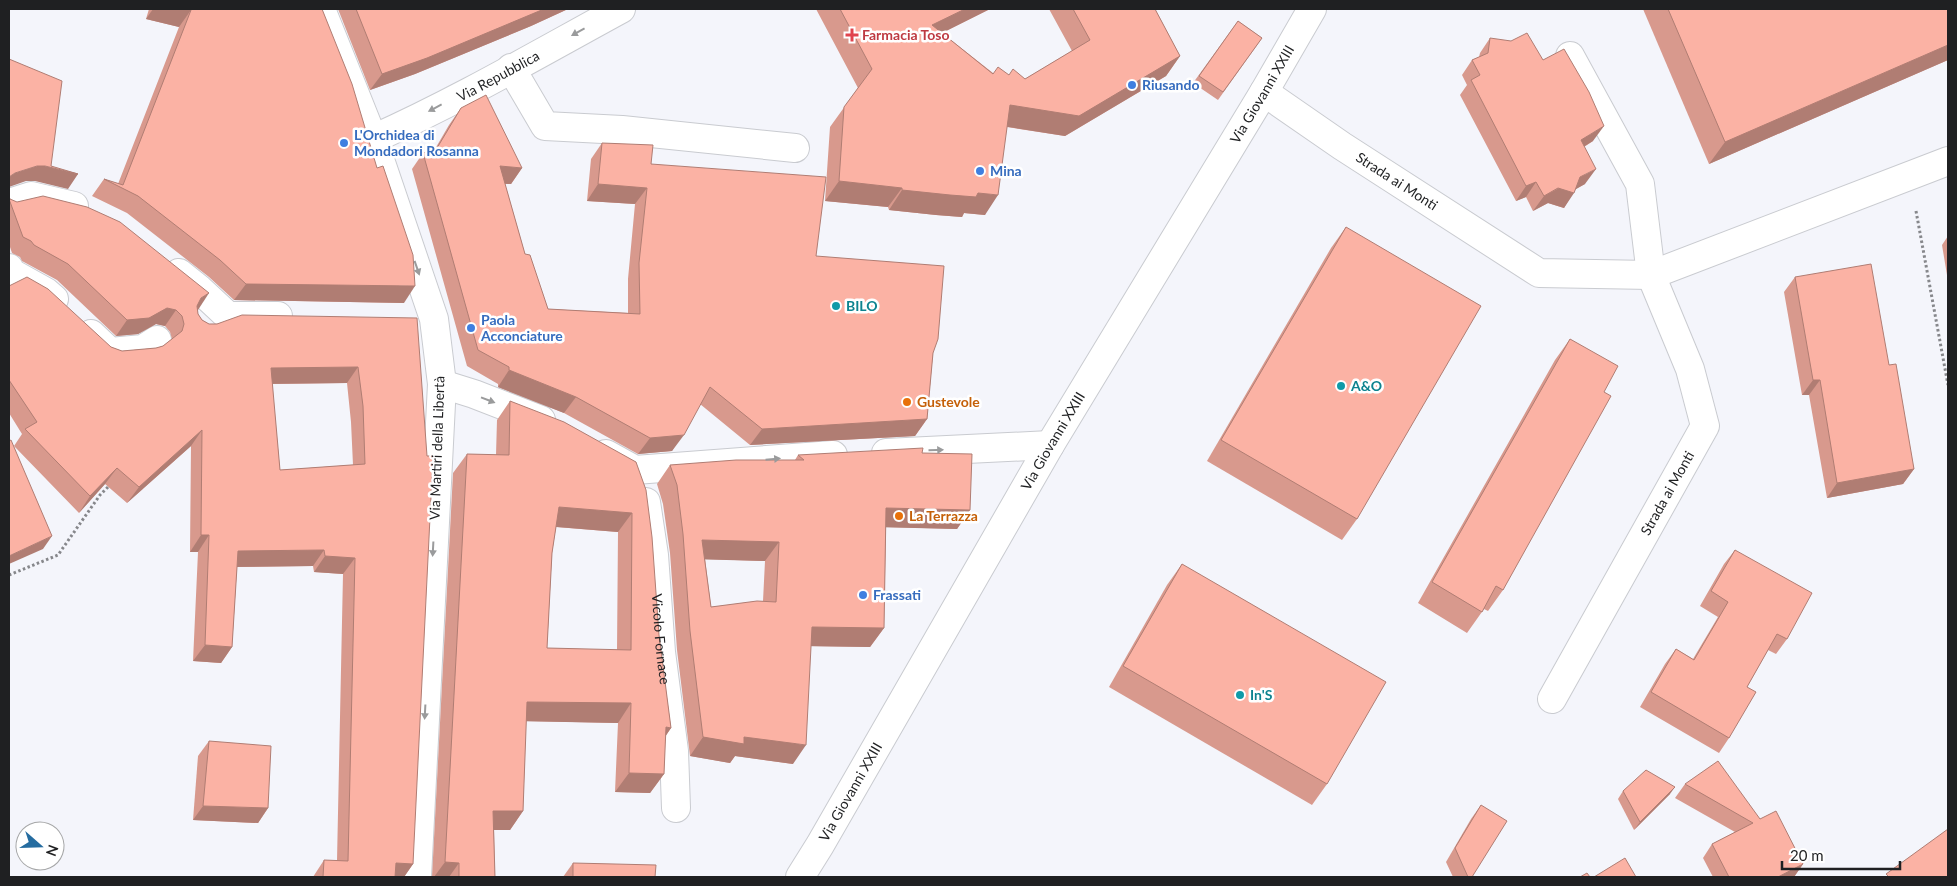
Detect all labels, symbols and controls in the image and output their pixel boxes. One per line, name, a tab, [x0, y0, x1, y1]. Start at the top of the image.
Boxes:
place label: Farmacia Toso	[862, 26, 949, 43]
one-way arrow	[571, 28, 586, 36]
marker: Farmacia Toso	[846, 29, 858, 41]
street label: Via Giovanni XXIII	[1226, 42, 1297, 146]
street label: Via Repubblica	[454, 47, 542, 105]
place label: Riusando	[1142, 76, 1200, 93]
marker: Riusando	[1126, 79, 1138, 91]
one-way arrow	[428, 104, 442, 112]
place label: L'Orchidea di Mondadori Rosanna	[354, 126, 479, 159]
marker: L'Orchidea di Mondadori Rosanna	[338, 137, 350, 149]
street label: Strada ai Monti	[1353, 148, 1441, 213]
place label: Mina	[990, 162, 1022, 179]
marker: Mina	[974, 165, 986, 177]
one-way arrow	[414, 260, 421, 275]
place label: BILO	[846, 297, 878, 314]
marker: BILO	[830, 300, 842, 312]
place label: Paola Acconciature	[480, 311, 563, 344]
marker: Paola Acconciature	[465, 322, 477, 334]
street label: Via Martiri della Libertà	[425, 376, 448, 520]
place label: A&O	[1350, 377, 1382, 394]
marker: A&O	[1335, 380, 1347, 392]
street label: Via Giovanni XXIII	[1017, 389, 1088, 493]
place label: Gustevole	[917, 393, 980, 410]
one-way arrow	[481, 396, 496, 404]
marker: Gustevole	[901, 396, 913, 408]
one-way arrow	[928, 446, 944, 454]
street label: Strada ai Monti	[1637, 448, 1697, 538]
one-way arrow	[766, 455, 782, 463]
place label: La Terrazza	[909, 507, 978, 524]
marker: La Terrazza	[893, 510, 905, 522]
one-way arrow	[429, 542, 437, 558]
place label: Frassati	[873, 586, 921, 603]
marker: Frassati	[857, 589, 869, 601]
street label: Vicolo Fornace	[649, 593, 674, 686]
place label: In'S	[1250, 686, 1273, 703]
marker: In'S	[1234, 689, 1246, 701]
one-way arrow	[421, 704, 429, 720]
street label: Via Giovanni XXIII	[815, 739, 885, 844]
north arrow	[15, 821, 65, 871]
scale bar	[1782, 838, 1900, 870]
text: N	[43, 843, 63, 859]
text: 20 m	[1790, 846, 1824, 864]

